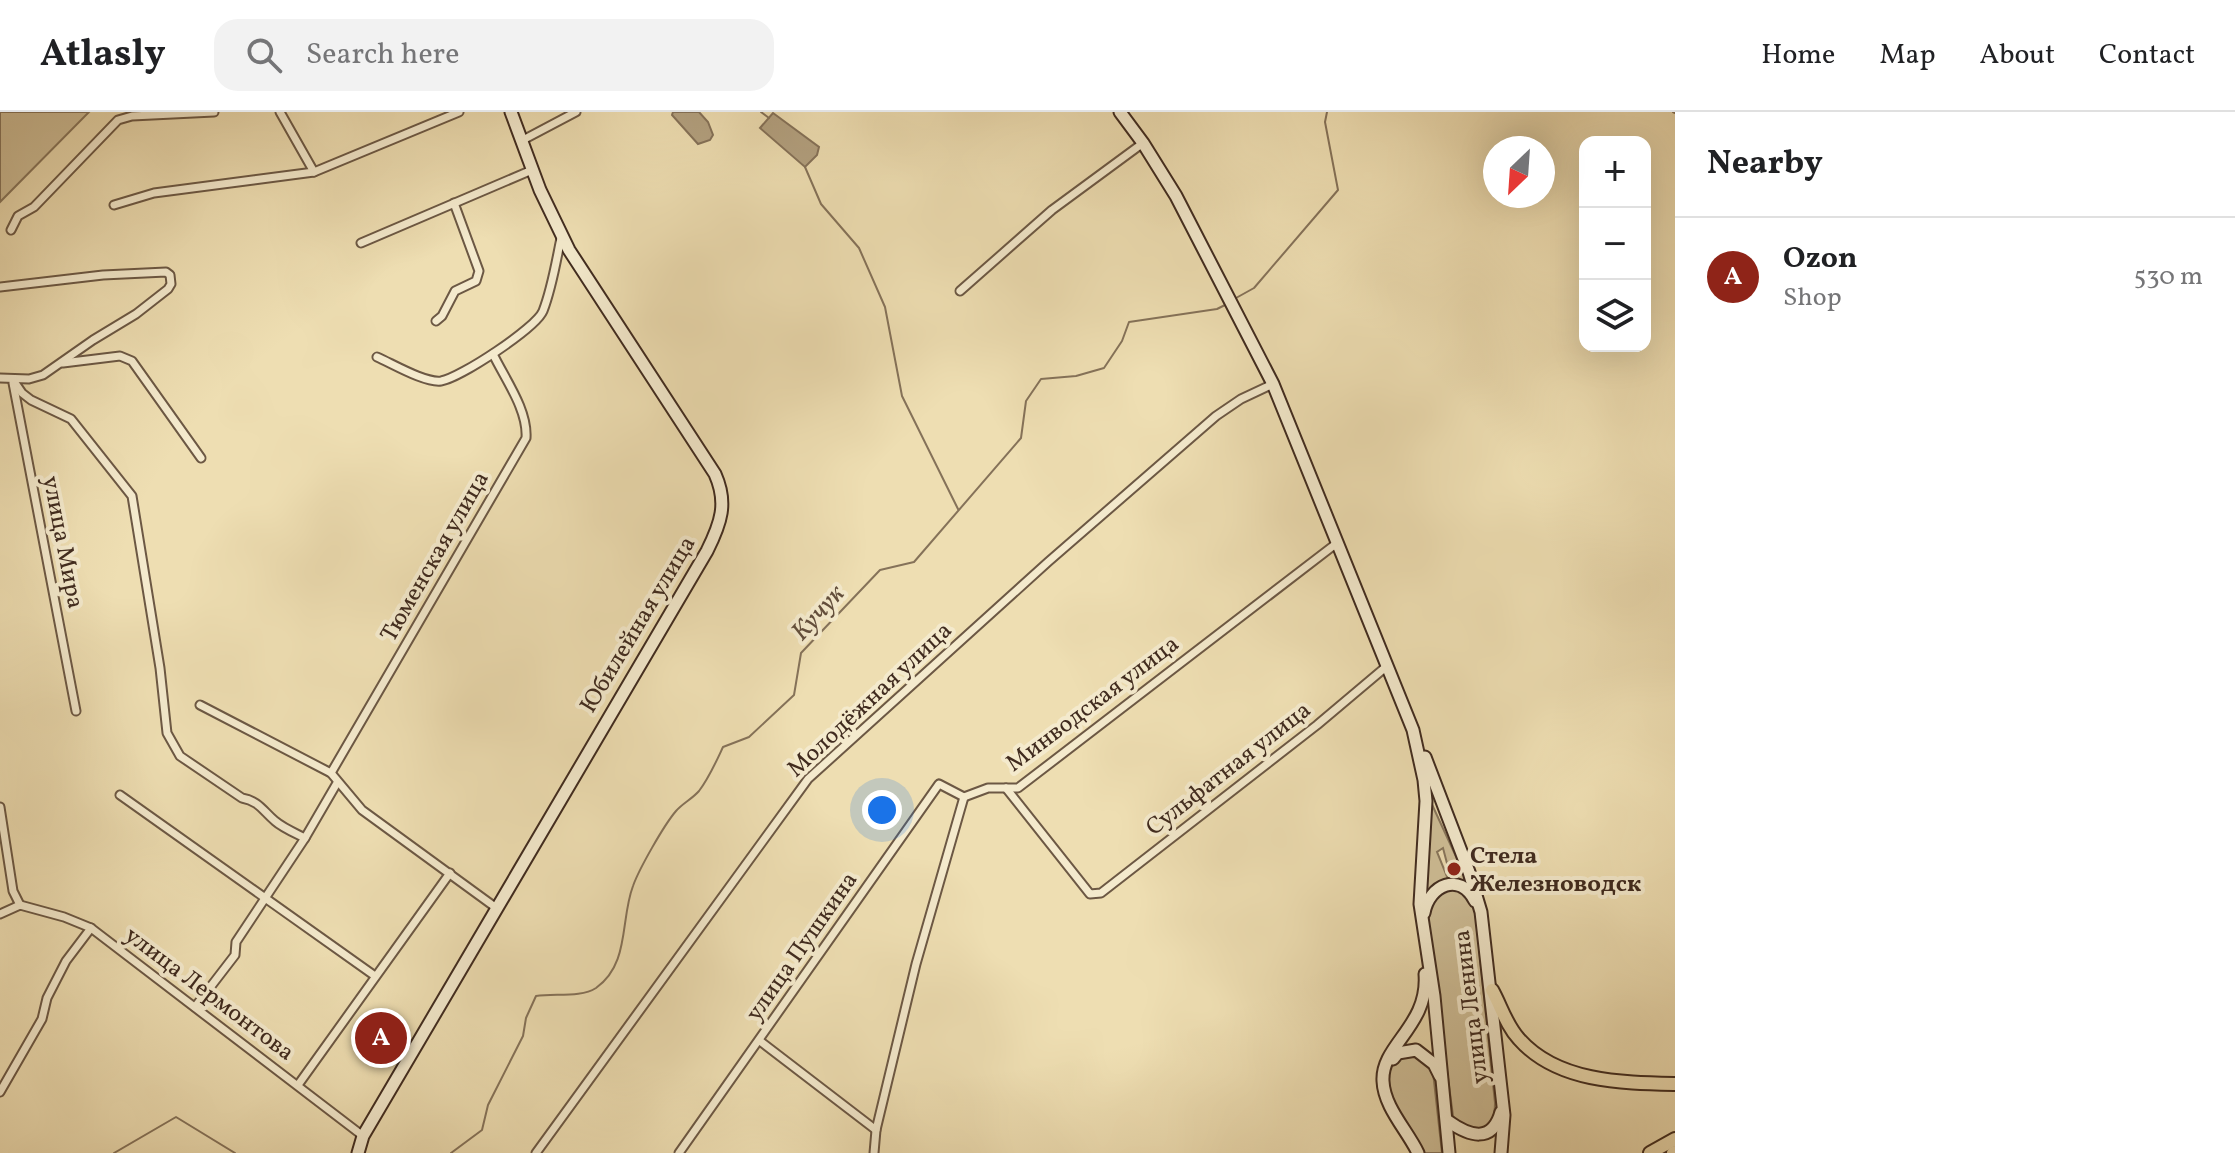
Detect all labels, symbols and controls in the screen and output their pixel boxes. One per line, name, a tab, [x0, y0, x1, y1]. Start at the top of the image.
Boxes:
search box	[214, 19, 774, 91]
text: Atlasly	[40, 29, 166, 82]
icon: search	[242, 33, 286, 77]
text: Search here	[306, 34, 459, 76]
text: Home	[1761, 36, 1835, 75]
text: Map	[1879, 36, 1935, 75]
text: About	[1979, 36, 2055, 75]
text: Contact	[2099, 36, 2195, 75]
north arrow	[1483, 136, 1555, 208]
map controls	[1579, 136, 1651, 352]
button: +	[1579, 136, 1651, 208]
text: Nearby	[1707, 141, 1823, 188]
button: −	[1579, 208, 1651, 280]
text: Ozon	[1783, 238, 1857, 280]
text: A	[1724, 259, 1742, 295]
text: 530 m	[2134, 259, 2203, 295]
button: layers	[1579, 280, 1651, 352]
text: Shop	[1783, 280, 1842, 316]
street label: Тюменская улица	[373, 465, 498, 649]
street label: улица Мира	[33, 473, 92, 612]
street label: Юбилейная улица	[572, 530, 705, 720]
water label: Кучук	[784, 577, 854, 649]
street label: Молодёжная улица	[780, 615, 960, 786]
street label: Минводская улица	[1000, 628, 1187, 781]
street label: Сульфатная улица	[1139, 694, 1319, 845]
your location	[862, 790, 902, 830]
place label: Стела Железноводск	[1470, 840, 1641, 902]
marker: Стела Железноводск	[1445, 860, 1463, 878]
street label: улица Пушкина	[738, 865, 867, 1029]
street label: улица Лермонтова	[117, 919, 301, 1070]
street label: улица Ленина	[1446, 928, 1498, 1086]
pin: A	[355, 1008, 407, 1068]

